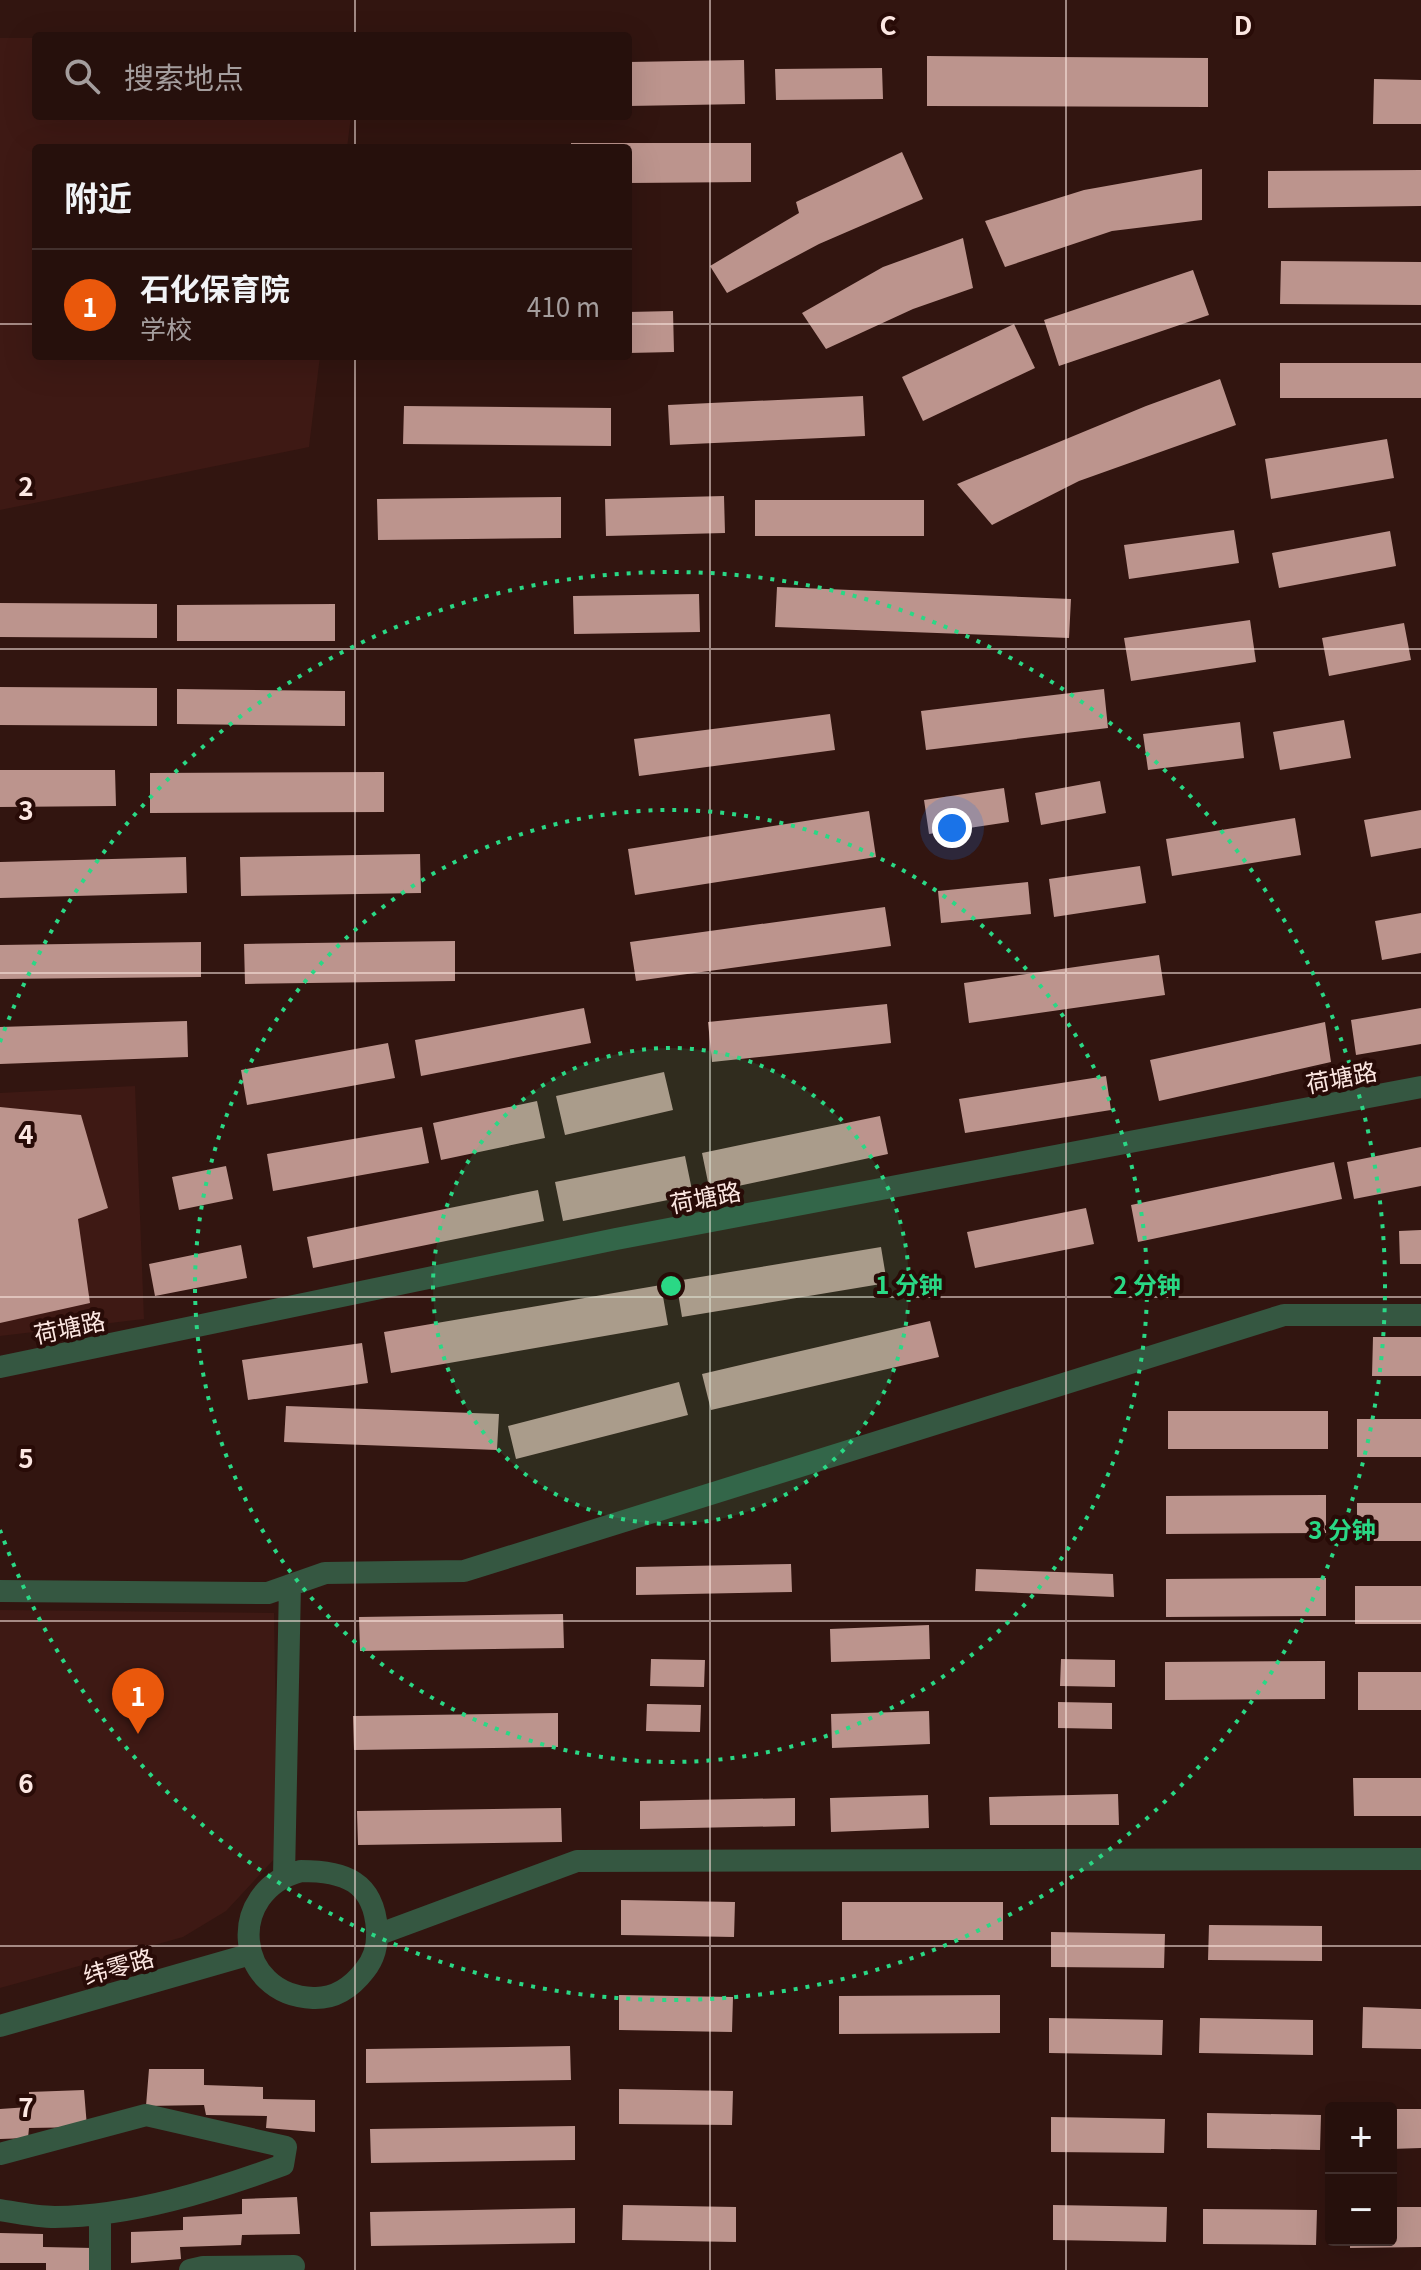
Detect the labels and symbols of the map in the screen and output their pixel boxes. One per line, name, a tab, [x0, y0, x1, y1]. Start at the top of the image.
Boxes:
text: C	[879, 5, 897, 42]
text: D	[1234, 5, 1252, 42]
text: 2	[18, 466, 34, 503]
text: 3	[18, 790, 34, 827]
your location	[932, 808, 972, 848]
street label: 荷塘路	[1302, 1052, 1380, 1100]
text: 4	[18, 1114, 34, 1151]
street label: 荷塘路	[666, 1172, 744, 1220]
text: 1 分钟	[875, 1266, 943, 1301]
text: 2 分钟	[1113, 1266, 1181, 1301]
centre of rings	[657, 1272, 685, 1300]
street label: 荷塘路	[30, 1301, 108, 1351]
text: 5	[18, 1438, 34, 1475]
text: 3 分钟	[1308, 1511, 1376, 1546]
pin: 1	[112, 1668, 164, 1734]
text: 6	[18, 1763, 34, 1800]
street label: 纬零路	[79, 1938, 157, 1992]
text: 7	[18, 2087, 34, 2124]

